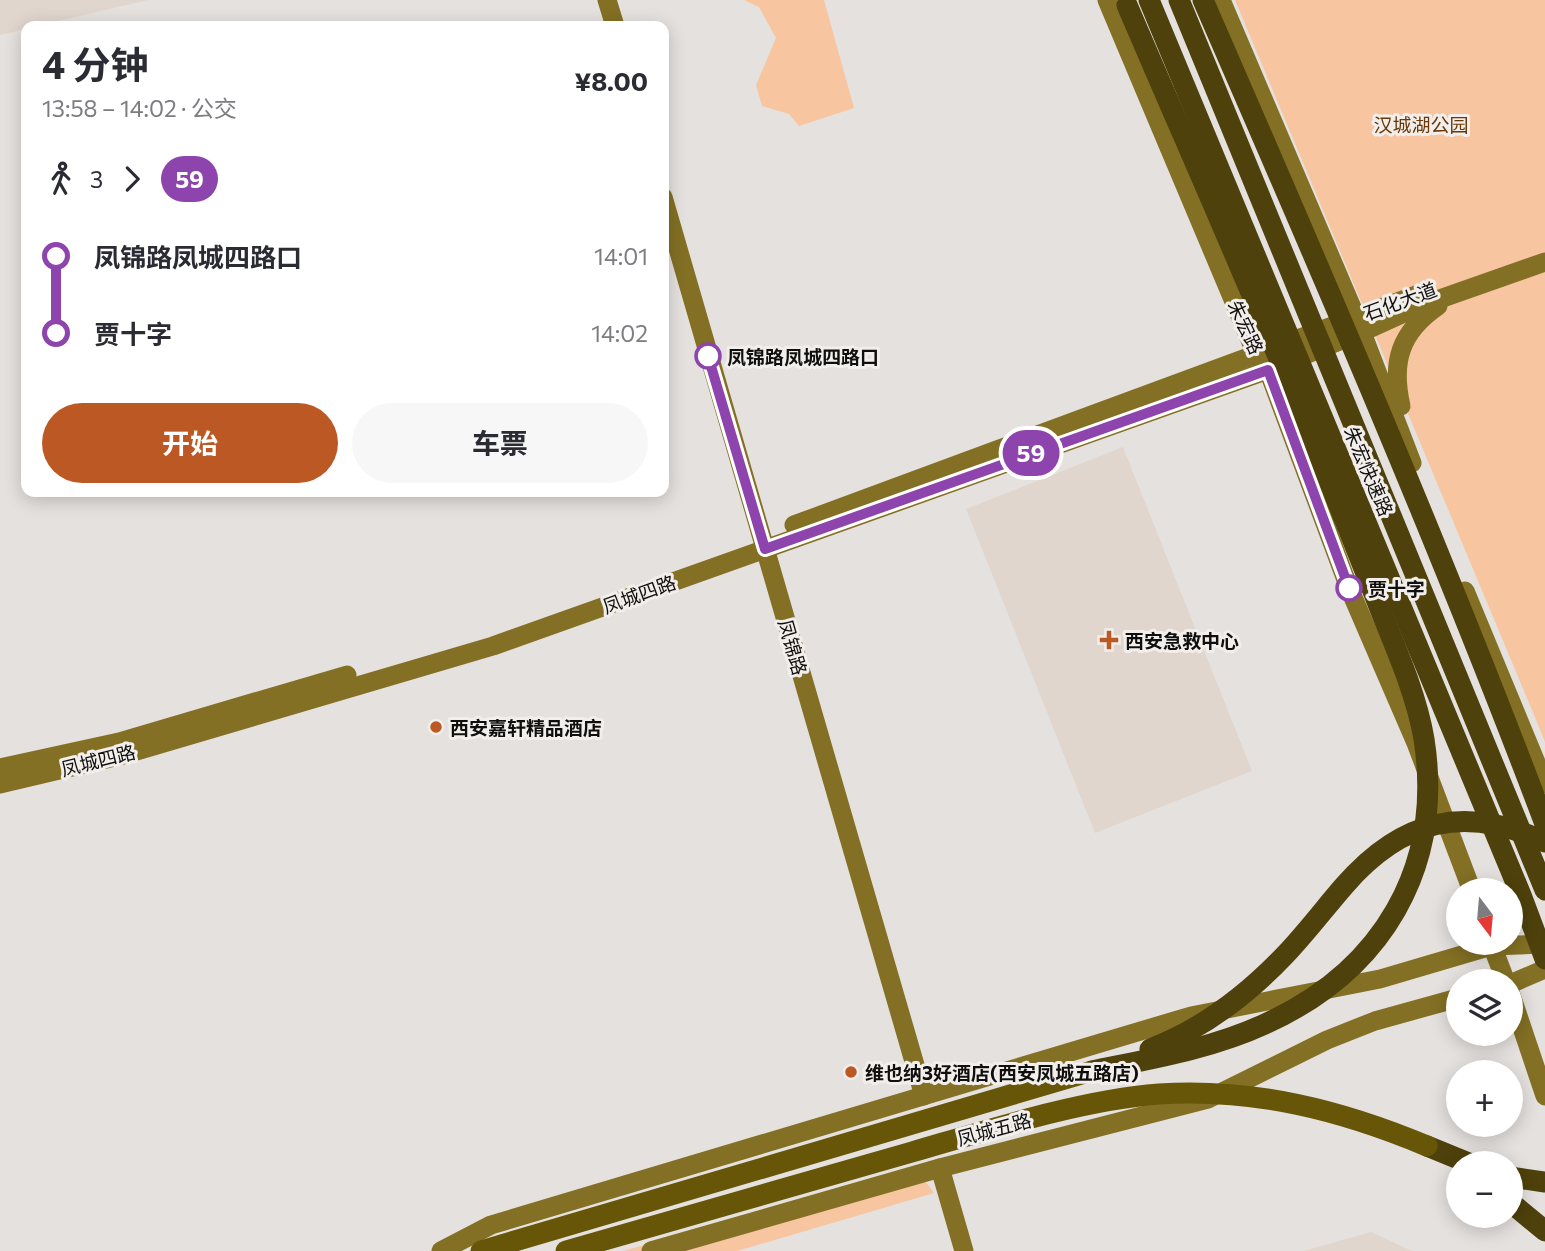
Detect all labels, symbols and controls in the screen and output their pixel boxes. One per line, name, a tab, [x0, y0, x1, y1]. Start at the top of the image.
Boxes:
text: 4 分钟	[42, 40, 149, 87]
text: ¥8.00	[575, 65, 648, 96]
text: 13:58 – 14:02 · 公交	[42, 94, 237, 122]
park label: 汉城湖公园	[1373, 113, 1469, 136]
icon: walk	[42, 160, 80, 198]
icon: forward	[113, 160, 151, 198]
text: 59	[175, 164, 204, 193]
text: 3	[90, 165, 103, 193]
text: 凤锦路凤城四路口	[94, 241, 302, 272]
text: 14:01	[594, 242, 648, 270]
street label: 石化大道	[1360, 277, 1440, 325]
street label: 朱宏路	[1224, 296, 1268, 358]
text: 贾十字	[94, 318, 172, 349]
text: 14:02	[591, 319, 648, 347]
marker: 凤锦路凤城四路口	[695, 343, 721, 369]
place label: 凤锦路凤城四路口	[727, 345, 879, 368]
button: 开始	[42, 403, 338, 483]
button: 车票	[352, 403, 648, 483]
street label: 朱宏快速路	[1340, 423, 1398, 519]
line badge: 59	[1000, 430, 1062, 476]
text: 59	[1017, 438, 1045, 467]
street label: 凤城四路	[599, 570, 679, 618]
marker: 贾十字	[1336, 575, 1362, 601]
place label: 贾十字	[1368, 577, 1425, 600]
street label: 凤锦路	[774, 616, 812, 678]
place label: 西安急救中心	[1125, 629, 1239, 652]
marker: 西安急救中心	[1099, 630, 1119, 650]
place label: 西安嘉轩精品酒店	[450, 716, 602, 739]
marker: 西安嘉轩精品酒店	[428, 719, 444, 735]
street label: 凤城四路	[58, 740, 138, 780]
north arrow	[1446, 878, 1522, 956]
map controls	[1446, 878, 1523, 1228]
button: layers	[1446, 969, 1523, 1046]
button: +	[1446, 1060, 1523, 1137]
place label: 维也纳3好酒店(西安凤城五路店)	[865, 1061, 1139, 1084]
marker: 维也纳3好酒店(西安凤城五路店)	[843, 1064, 859, 1080]
street label: 凤城五路	[954, 1108, 1034, 1150]
button: −	[1446, 1151, 1523, 1228]

